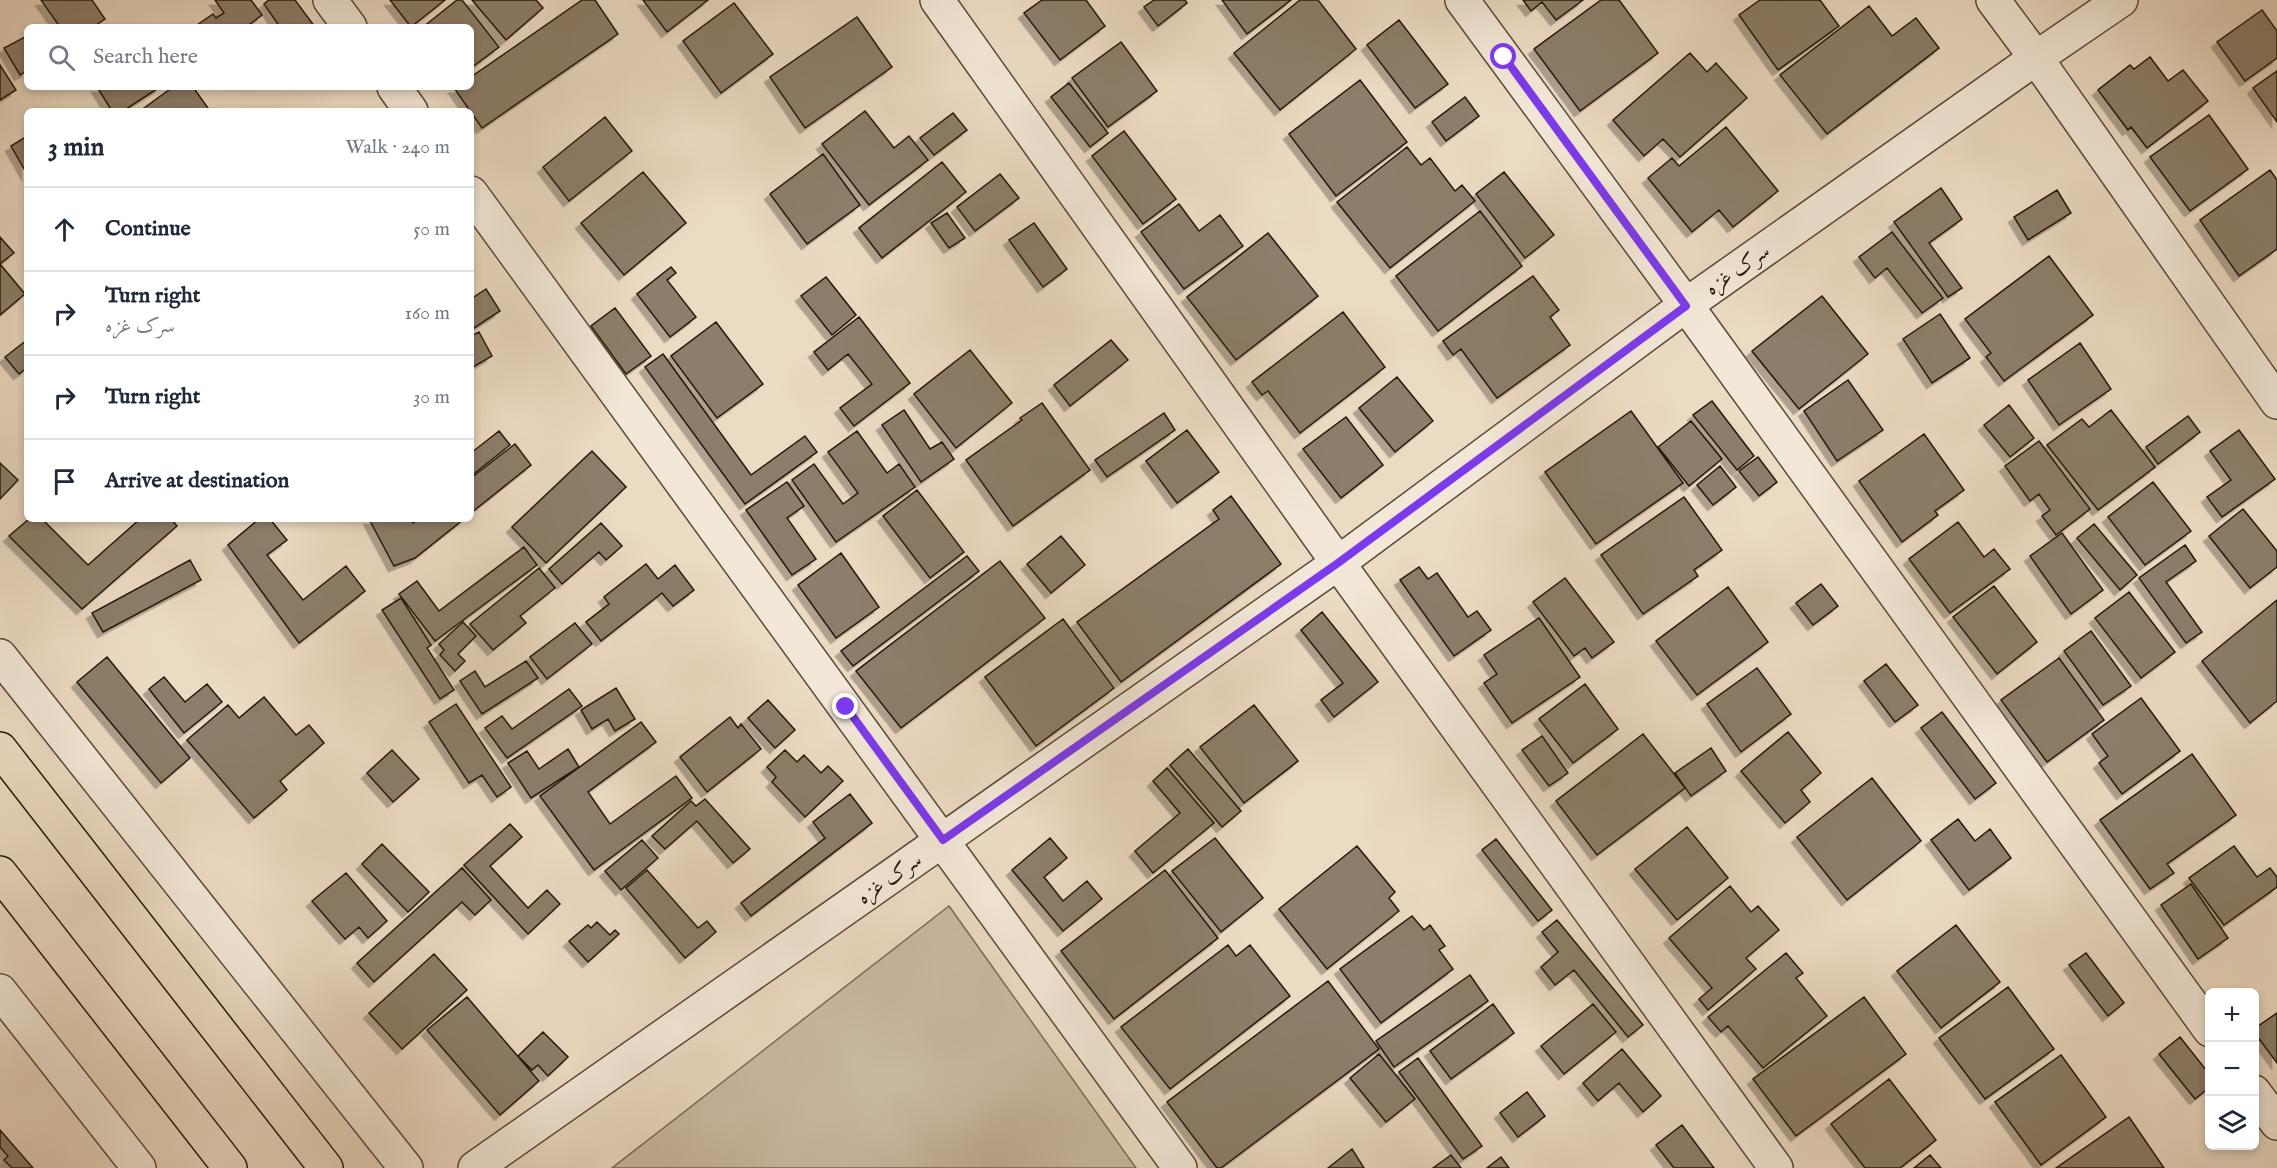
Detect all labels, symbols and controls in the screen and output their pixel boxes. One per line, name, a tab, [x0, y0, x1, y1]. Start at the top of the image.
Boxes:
search box	[24, 24, 474, 90]
icon: search	[45, 41, 78, 74]
text: Search here	[93, 43, 198, 71]
route start	[1490, 43, 1516, 69]
text: 3 min	[48, 131, 104, 164]
text: Walk · 240 m	[345, 135, 450, 160]
icon: ahead	[48, 213, 81, 246]
text: Continue	[105, 215, 191, 243]
text: 50 m	[413, 217, 450, 242]
street label: سرک غزه	[1700, 238, 1776, 302]
text: Turn right	[105, 282, 200, 310]
icon: right	[48, 297, 81, 330]
text: 160 m	[404, 301, 450, 326]
text: سرک غزه	[105, 314, 175, 339]
icon: right	[48, 381, 81, 414]
text: Turn right	[105, 383, 200, 411]
text: 30 m	[413, 385, 450, 410]
icon: arrive	[48, 465, 81, 498]
text: Arrive at destination	[105, 467, 289, 495]
route end	[832, 693, 858, 719]
street label: سرک غزه	[852, 847, 928, 911]
map controls	[2205, 988, 2259, 1150]
button: +	[2205, 988, 2259, 1042]
button: −	[2205, 1042, 2259, 1096]
button: layers	[2205, 1096, 2259, 1150]

